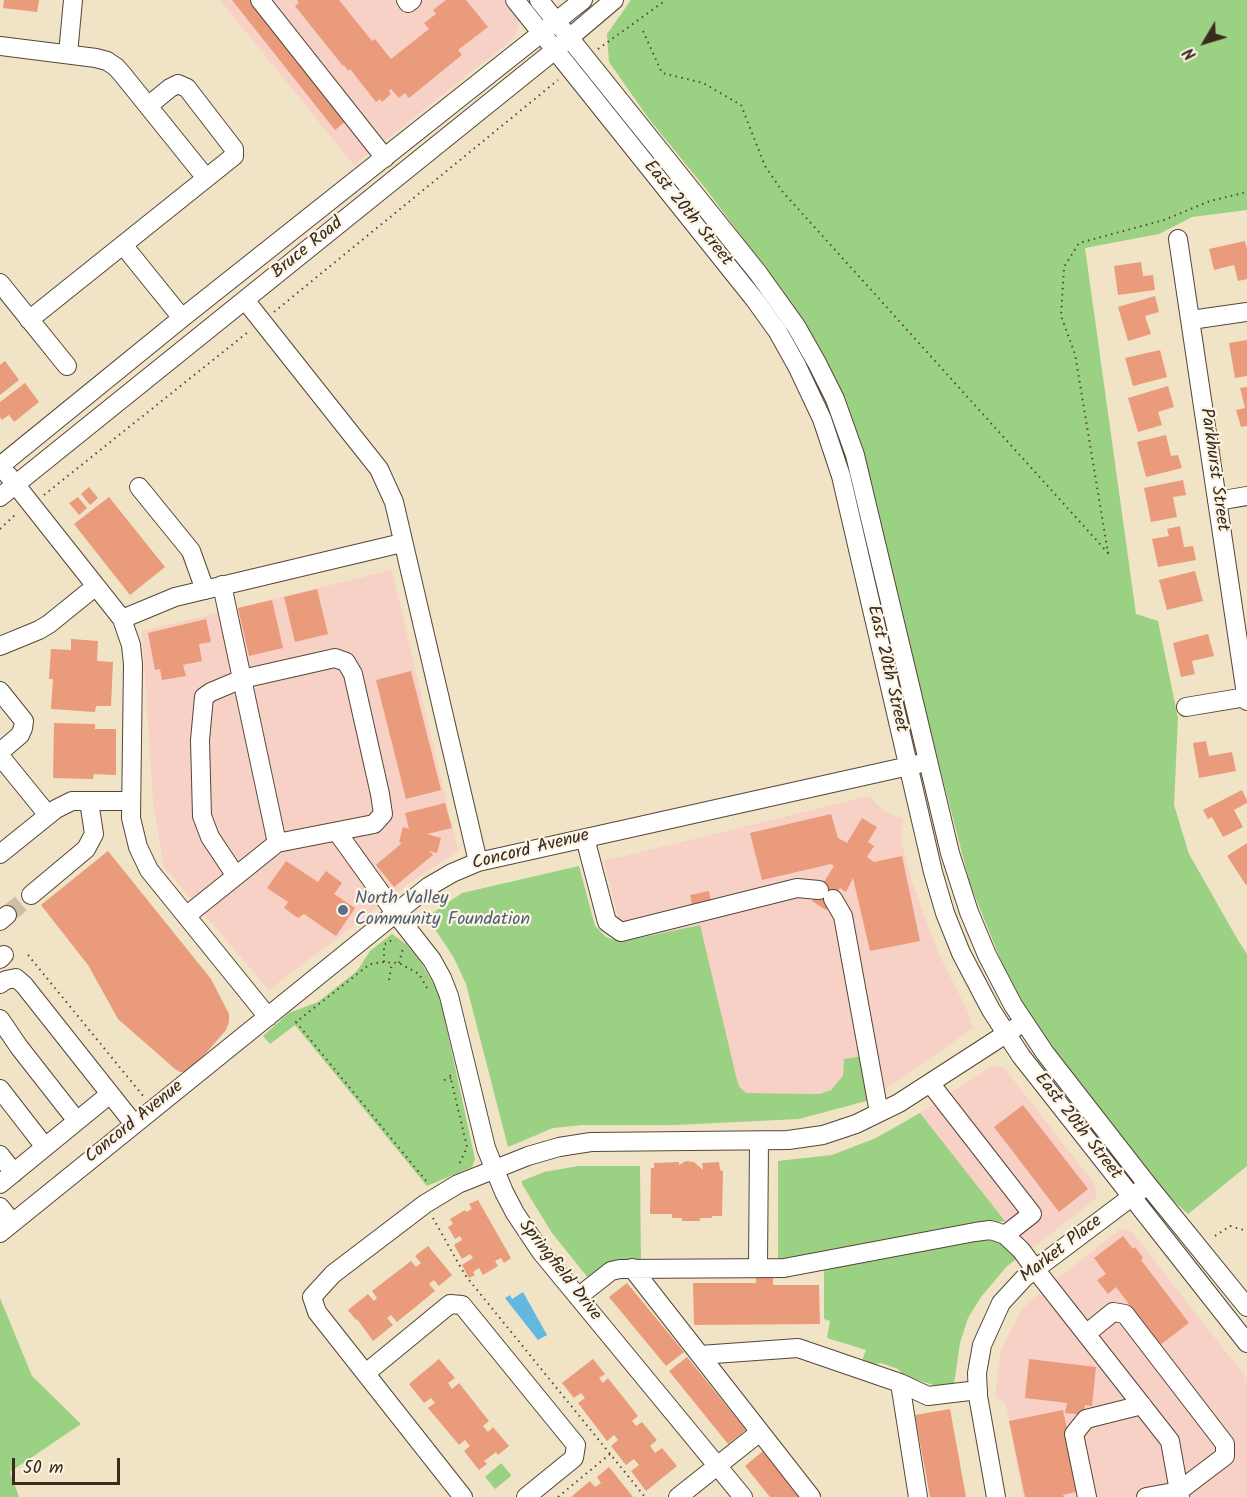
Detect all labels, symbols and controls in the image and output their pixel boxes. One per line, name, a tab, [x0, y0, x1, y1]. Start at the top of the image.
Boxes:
north arrow	[1175, 12, 1235, 72]
text: N	[1177, 42, 1203, 65]
street label: East 20th Street	[638, 157, 736, 271]
street label: Bruce Road	[268, 214, 348, 284]
street label: Parkhurst Street	[1194, 407, 1232, 533]
street label: East 20th Street	[861, 603, 911, 735]
street label: Concord Avenue	[470, 826, 592, 876]
place label: North Valley Community Foundation	[355, 889, 530, 932]
marker: North Valley Community Foundation	[336, 903, 350, 917]
street label: East 20th Street	[1029, 1069, 1125, 1185]
street label: Concord Avenue	[82, 1077, 188, 1169]
street label: Market Place	[1017, 1211, 1107, 1289]
street label: Springfield Drive	[513, 1216, 605, 1326]
scale bar	[15, 1446, 123, 1484]
text: 50 m	[23, 1454, 63, 1483]

